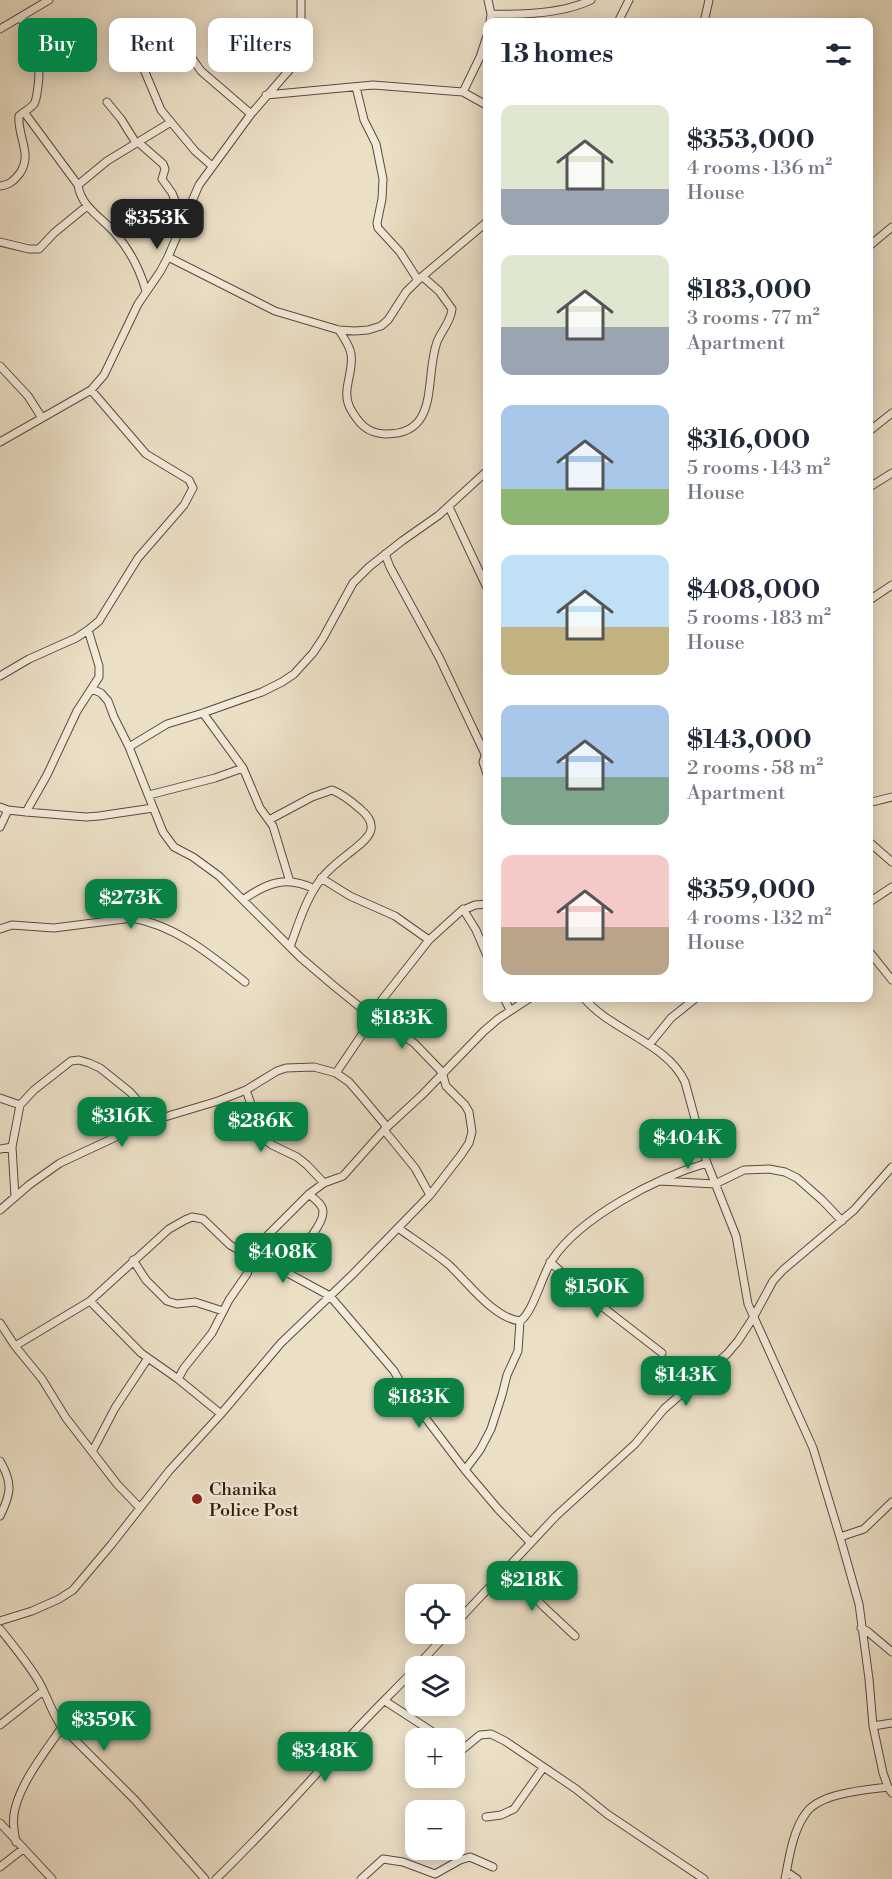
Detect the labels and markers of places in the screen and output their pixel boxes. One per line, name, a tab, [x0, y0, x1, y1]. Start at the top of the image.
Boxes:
pin: $353K	[115, 199, 199, 250]
pin: $273K	[89, 879, 173, 930]
pin: $183K	[360, 999, 444, 1050]
pin: $316K	[80, 1097, 164, 1148]
pin: $286K	[219, 1102, 303, 1153]
pin: $404K	[646, 1119, 730, 1170]
pin: $408K	[241, 1233, 325, 1284]
pin: $150K	[555, 1268, 639, 1319]
pin: $143K	[644, 1356, 728, 1407]
pin: $183K	[377, 1378, 461, 1429]
place label: Chanika Police Post	[209, 1478, 300, 1522]
marker: Chanika Police Post	[190, 1492, 204, 1506]
pin: $218K	[490, 1561, 574, 1612]
pin: $359K	[62, 1701, 146, 1752]
pin: $348K	[283, 1732, 367, 1783]

